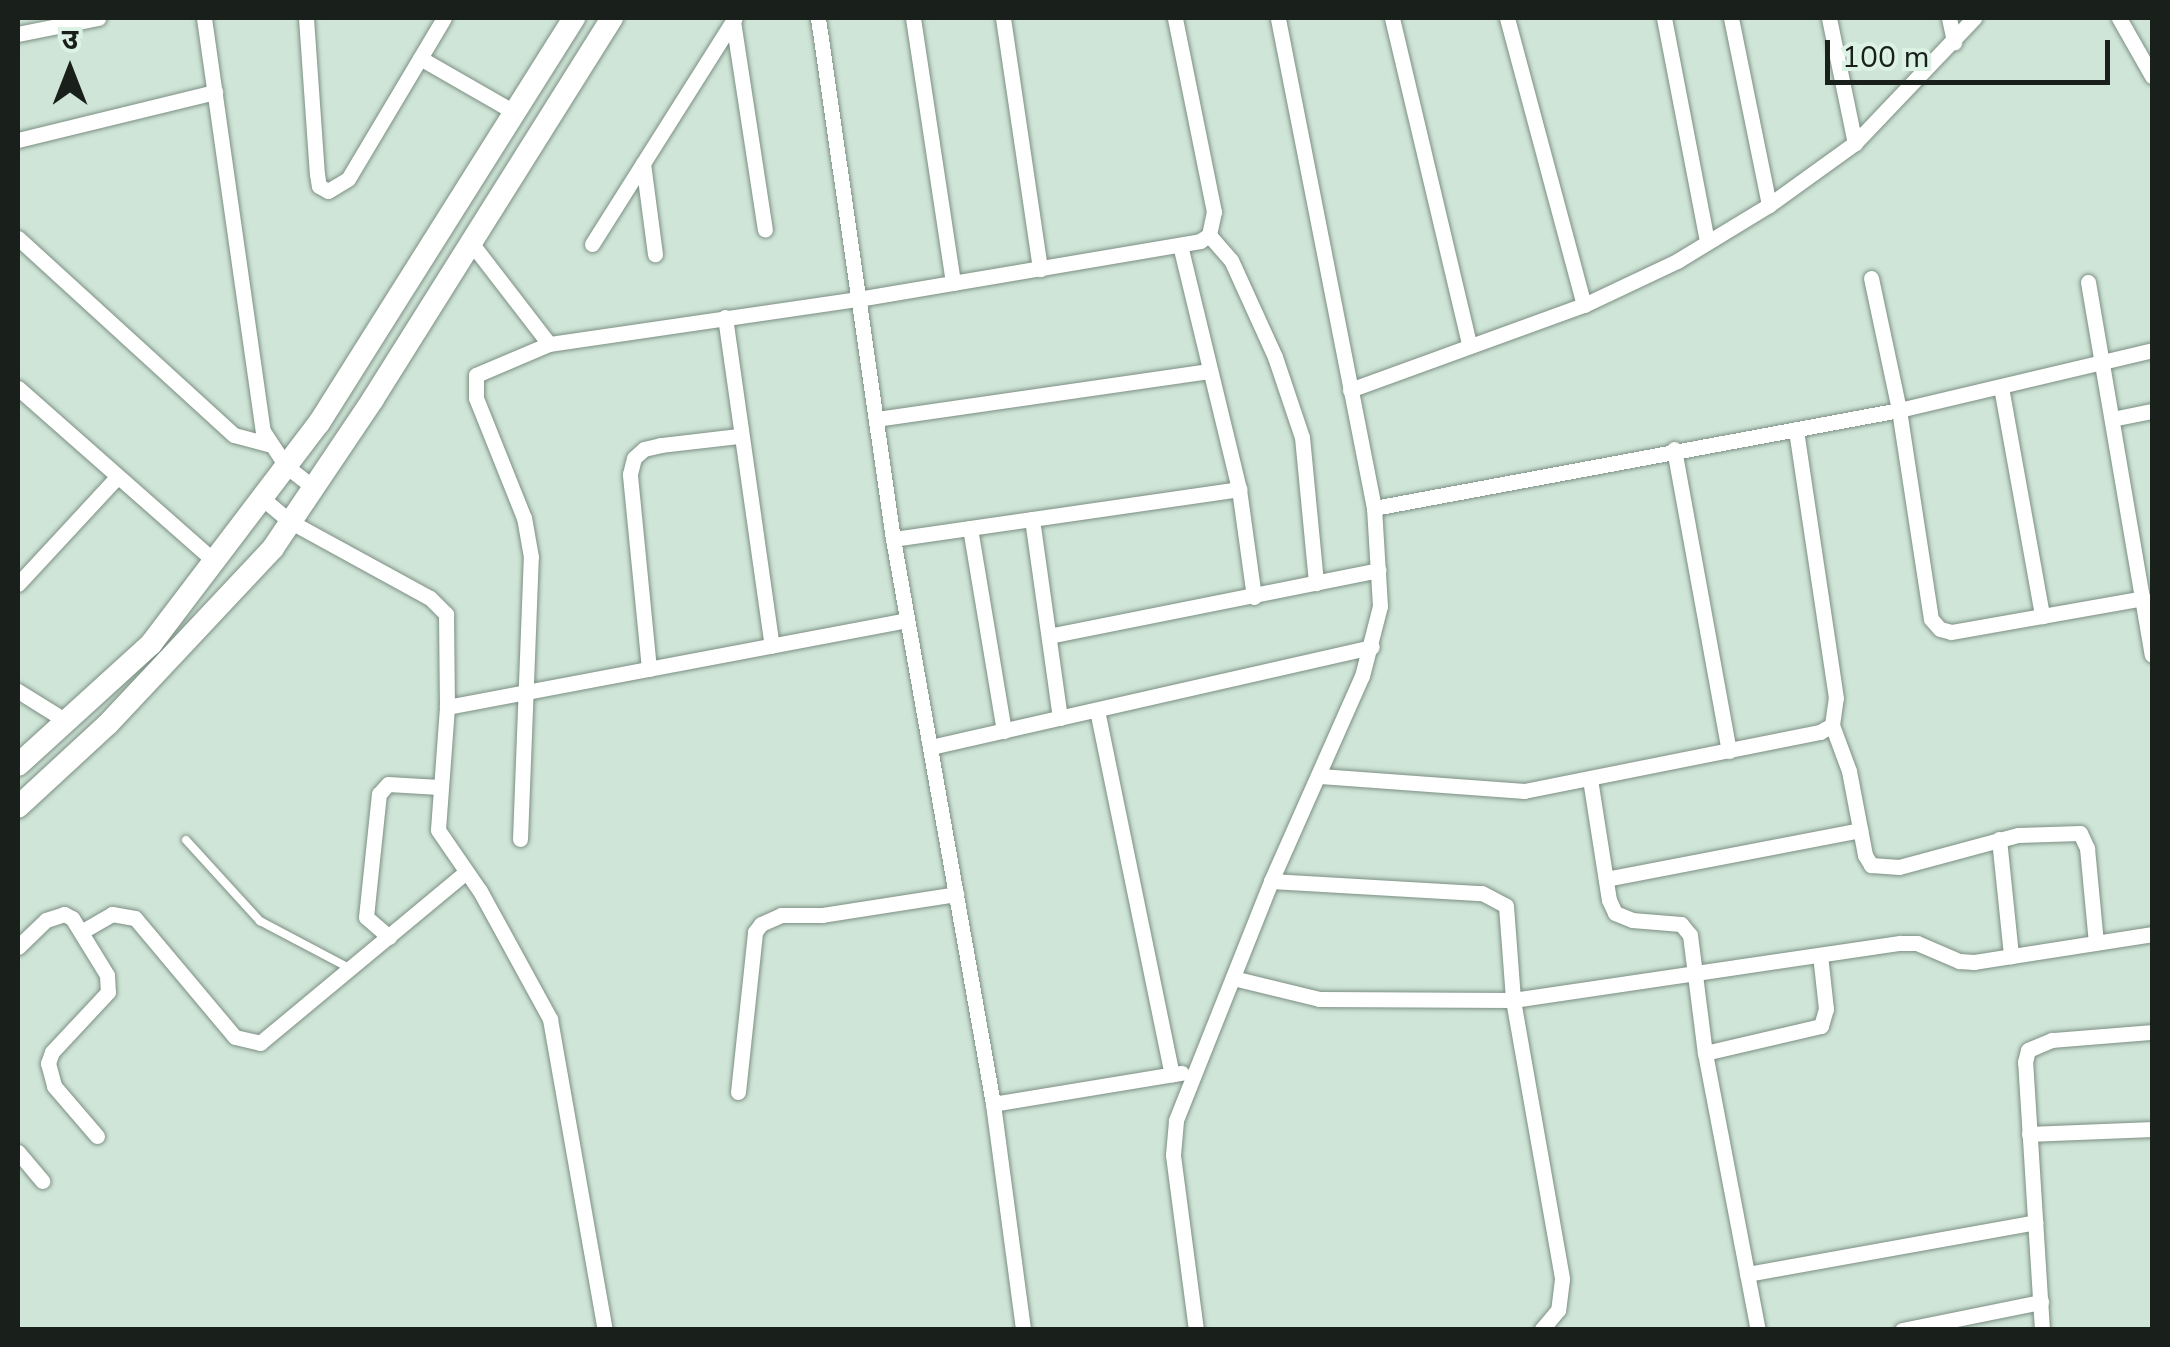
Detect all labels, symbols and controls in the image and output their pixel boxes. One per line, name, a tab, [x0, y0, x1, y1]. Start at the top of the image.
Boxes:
north arrow	[20, 20, 120, 120]
scale bar	[1830, 20, 2115, 82]
text: उ	[62, 21, 78, 59]
text: 100 m	[1842, 37, 1929, 78]

